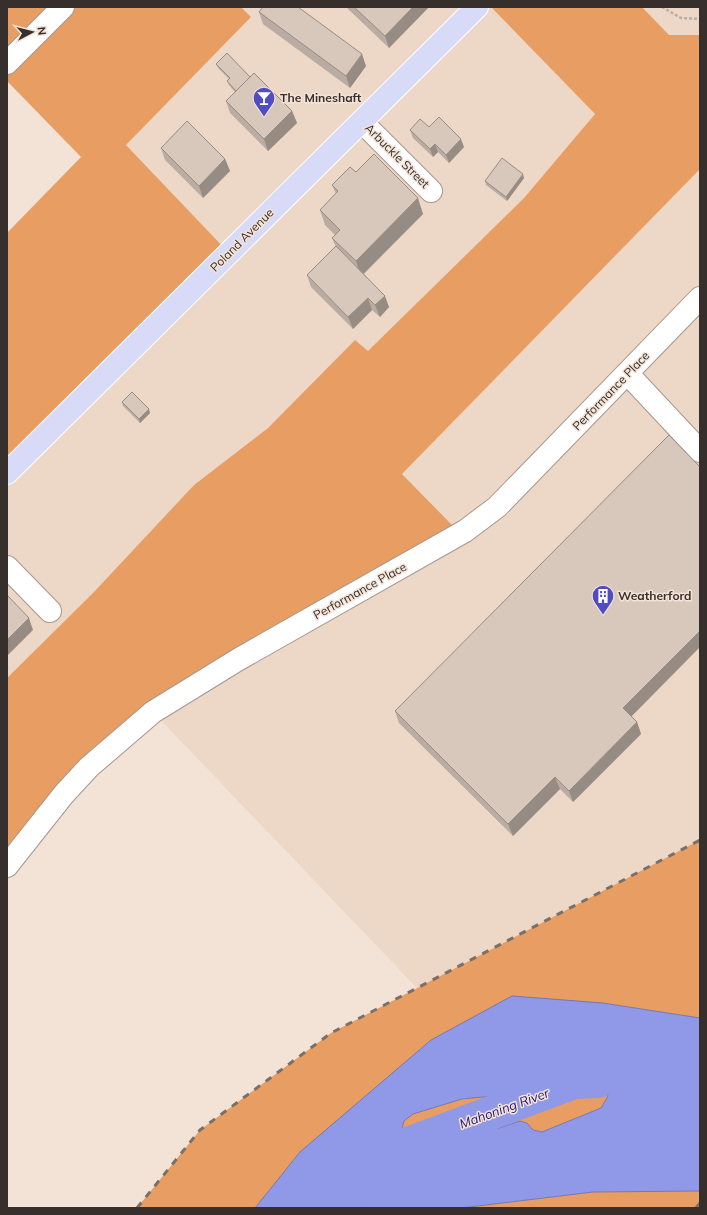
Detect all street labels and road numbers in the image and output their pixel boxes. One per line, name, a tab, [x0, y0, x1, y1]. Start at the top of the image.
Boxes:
street label: Arbuckle Street	[362, 120, 433, 191]
street label: Poland Avenue	[207, 205, 277, 275]
street label: Performance Place	[569, 348, 652, 433]
street label: Performance Place	[311, 559, 409, 622]

